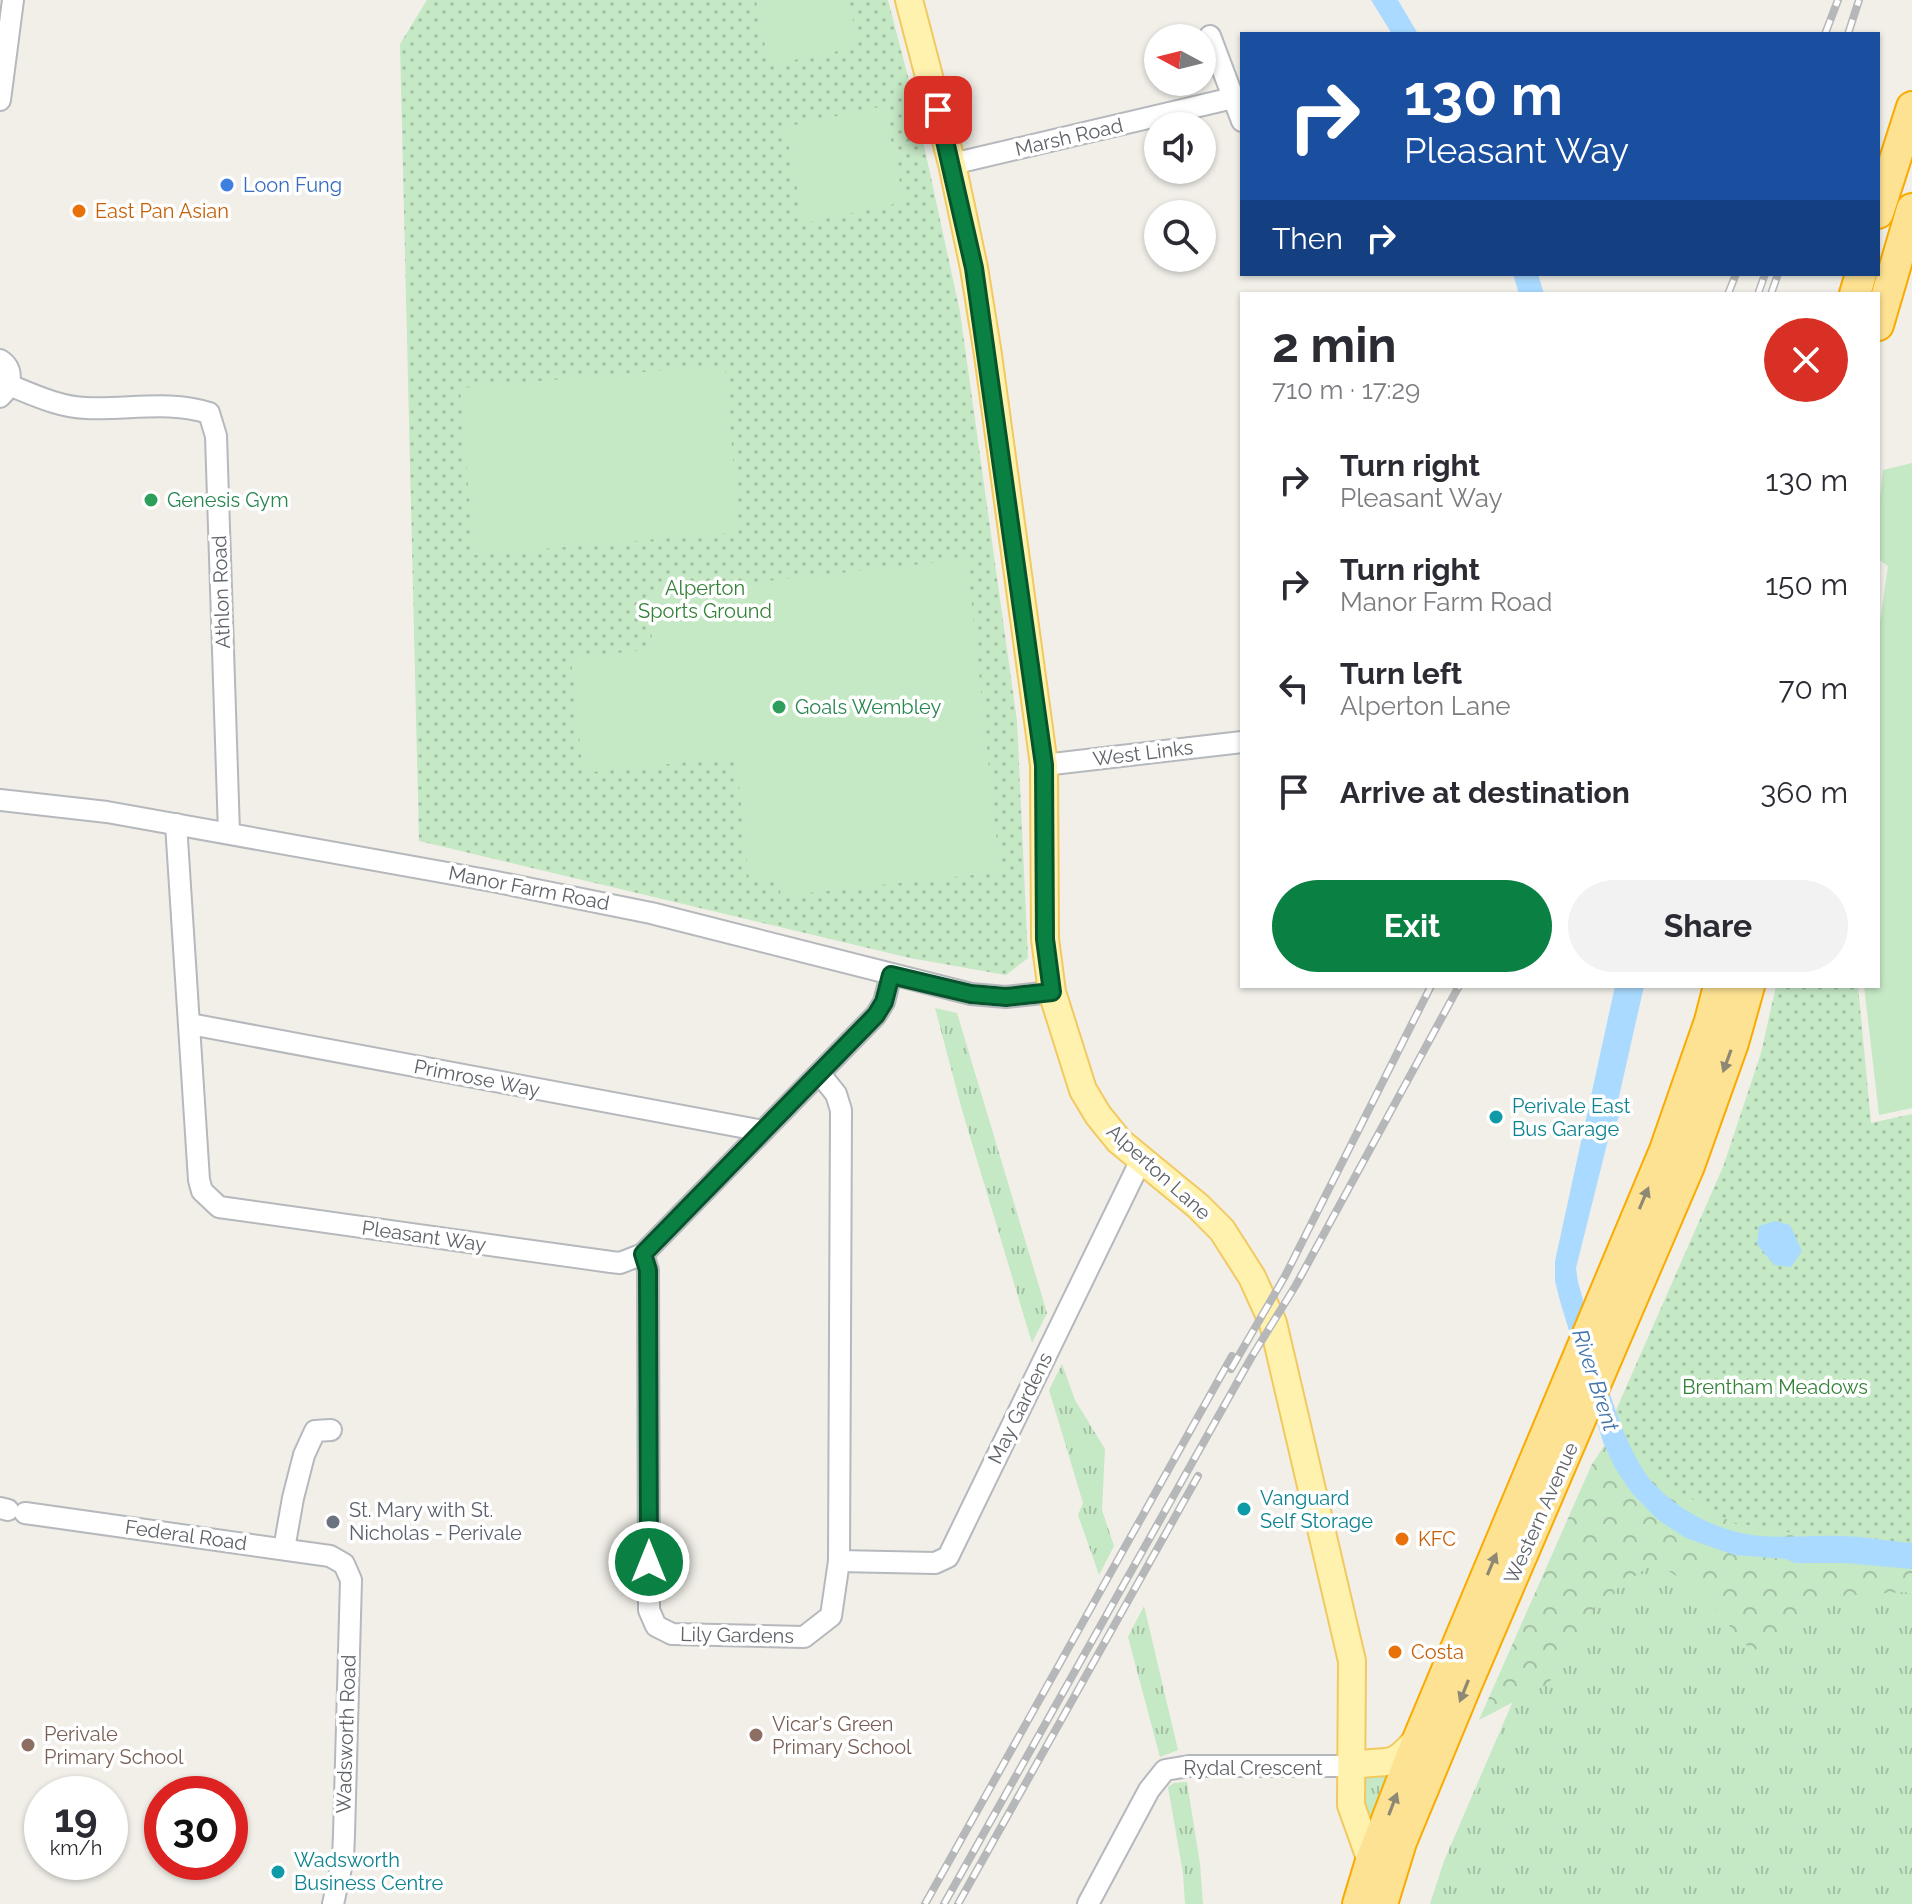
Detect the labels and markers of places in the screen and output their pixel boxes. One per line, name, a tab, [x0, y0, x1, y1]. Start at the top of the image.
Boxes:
pin	[904, 76, 972, 144]
place label: Loon Fung	[243, 173, 342, 197]
marker: Loon Fung	[218, 176, 236, 194]
place label: East Pan Asian	[95, 199, 229, 223]
marker: East Pan Asian	[70, 202, 88, 220]
place label: Genesis Gym	[167, 488, 289, 512]
marker: Genesis Gym	[142, 491, 160, 509]
place label: Goals Wembley	[795, 695, 942, 719]
marker: Goals Wembley	[770, 698, 788, 716]
place label: Perivale East Bus Garage	[1512, 1094, 1631, 1141]
marker: Perivale East Bus Garage	[1487, 1108, 1505, 1126]
place label: Vanguard Self Storage	[1260, 1486, 1373, 1533]
place label: St. Mary with St. Nicholas - Perivale	[349, 1498, 522, 1545]
marker: Vanguard Self Storage	[1235, 1500, 1253, 1518]
marker: St. Mary with St. Nicholas - Perivale	[324, 1513, 342, 1531]
place label: KFC	[1418, 1527, 1456, 1551]
marker: KFC	[1393, 1530, 1411, 1548]
place label: Costa	[1411, 1640, 1464, 1664]
marker: Costa	[1386, 1643, 1404, 1661]
place label: Vicar's Green Primary School	[772, 1712, 912, 1759]
place label: Perivale Primary School	[44, 1722, 184, 1769]
marker: Vicar's Green Primary School	[747, 1726, 765, 1744]
marker: Perivale Primary School	[19, 1736, 37, 1754]
place label: Wadsworth Business Centre	[294, 1848, 443, 1895]
marker: Wadsworth Business Centre	[269, 1863, 287, 1881]

